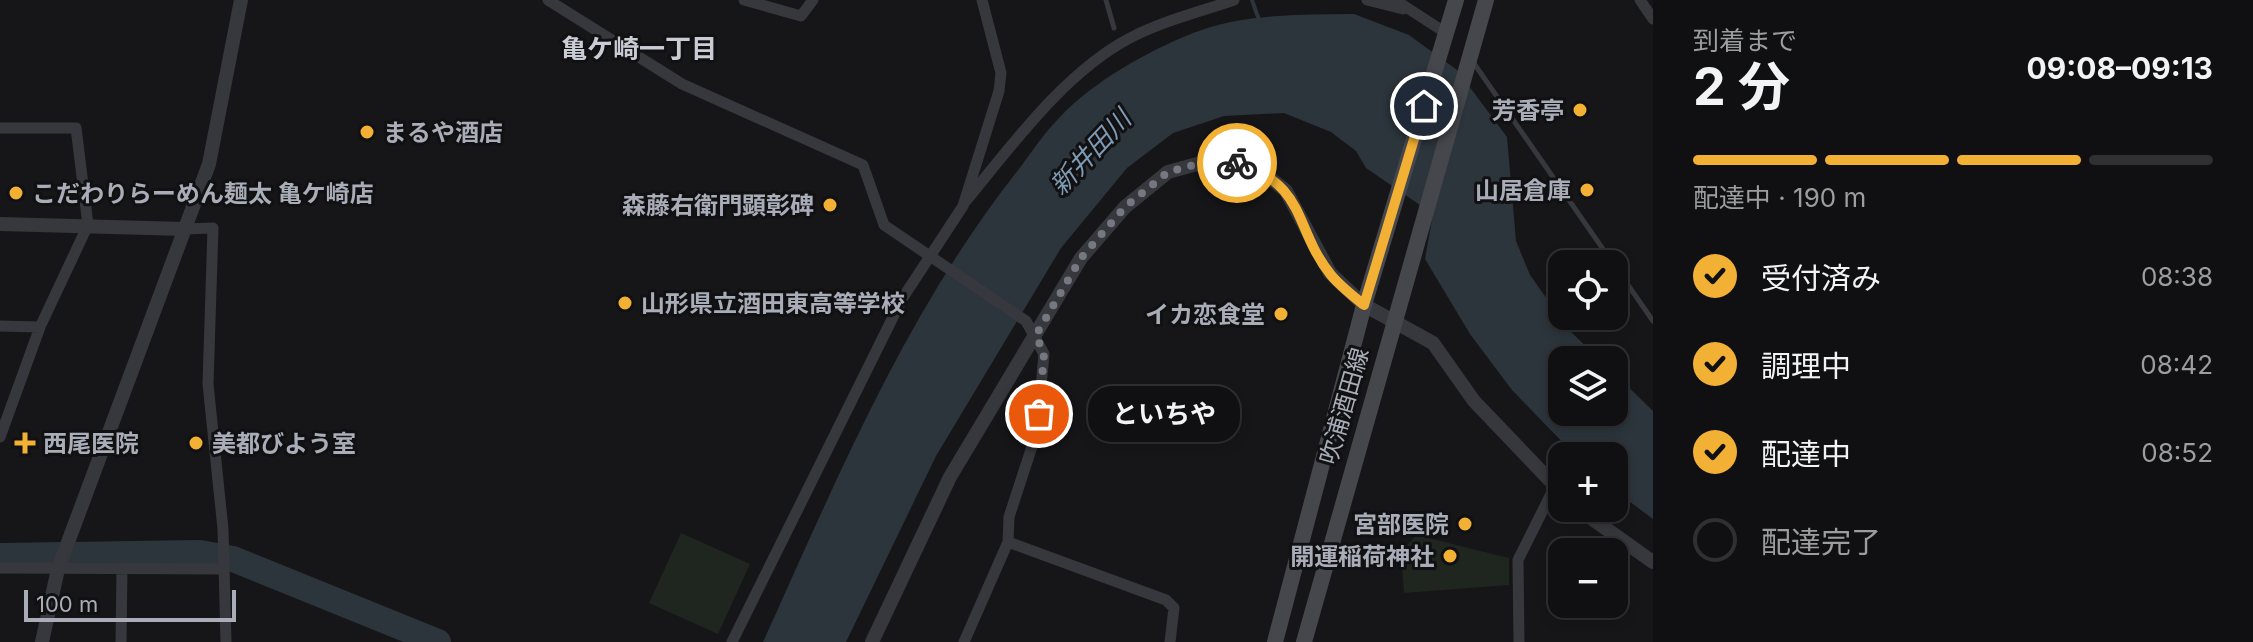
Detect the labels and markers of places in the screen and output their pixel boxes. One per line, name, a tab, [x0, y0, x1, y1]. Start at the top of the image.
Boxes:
pin	[1390, 72, 1458, 140]
place label: 芳香亭	[1492, 96, 1564, 125]
marker: 芳香亭	[1571, 101, 1589, 119]
place label: まるや酒店	[383, 118, 503, 147]
marker: まるや酒店	[358, 123, 376, 141]
place label: 山居倉庫	[1475, 176, 1571, 205]
place label: こだわりらーめん麺太 亀ケ崎店	[32, 179, 374, 208]
marker: 山居倉庫	[1578, 181, 1596, 199]
marker: こだわりらーめん麺太 亀ケ崎店	[7, 184, 25, 202]
place label: 森藤右衛門顕彰碑	[622, 191, 814, 220]
marker: 森藤右衛門顕彰碑	[821, 196, 839, 214]
place label: 山形県立酒田東高等学校	[641, 289, 905, 318]
marker: 山形県立酒田東高等学校	[616, 294, 634, 312]
place label: イカ恋食堂	[1145, 300, 1265, 329]
marker: イカ恋食堂	[1272, 305, 1290, 323]
pin	[1005, 380, 1073, 448]
callout: といちや	[1087, 386, 1239, 442]
place label: 西尾医院	[43, 429, 139, 458]
place label: 美都びよう室	[212, 429, 356, 458]
marker: 西尾医院	[14, 432, 36, 454]
marker: 美都びよう室	[187, 434, 205, 452]
place label: 宮部医院	[1353, 510, 1449, 539]
marker: 宮部医院	[1456, 515, 1474, 533]
place label: 開運稲荷神社	[1290, 542, 1434, 571]
marker: 開運稲荷神社	[1441, 547, 1459, 565]

